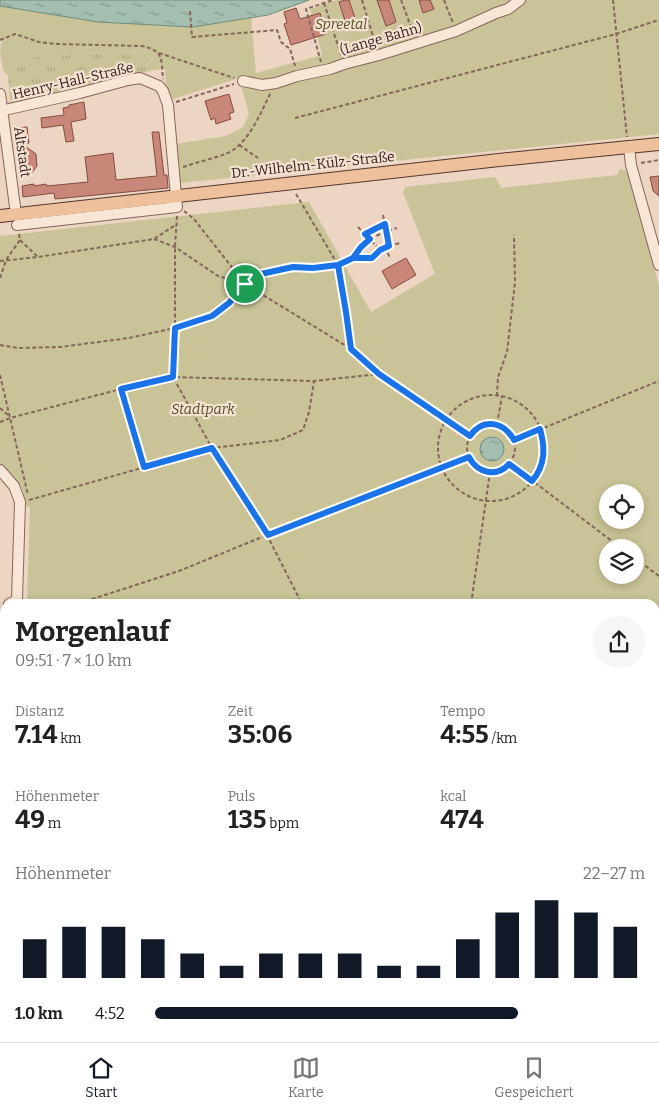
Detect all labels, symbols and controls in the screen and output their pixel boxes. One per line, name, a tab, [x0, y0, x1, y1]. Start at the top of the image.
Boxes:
park label: Spreetal	[315, 16, 367, 33]
street label: (Lange Bahn)	[338, 19, 424, 59]
street label: Henry-Hall-Straße	[11, 59, 135, 103]
street label: Altstadt	[10, 125, 34, 179]
street label: Dr.-Wilhelm-Külz-Straße	[230, 148, 396, 182]
pin	[224, 263, 266, 305]
icon: arrive	[231, 270, 259, 298]
park label: Stadtpark	[171, 401, 235, 418]
map controls	[599, 484, 644, 584]
button: locate	[599, 484, 644, 529]
button: layers	[599, 539, 644, 584]
text: Morgenlauf	[15, 615, 170, 648]
button: share	[593, 616, 645, 668]
text: 09:51 · 7 × 1.0 km	[15, 651, 132, 670]
text: Distanz	[15, 703, 64, 720]
text: Zeit	[228, 703, 253, 720]
text: Tempo	[440, 703, 485, 720]
text: 7.14	[15, 720, 57, 750]
text: 35:06	[228, 720, 292, 750]
text: 4:55	[440, 720, 489, 750]
text: km	[57, 730, 81, 747]
text: /km	[489, 730, 517, 747]
text: Höhenmeter	[15, 788, 99, 805]
text: Puls	[228, 788, 255, 805]
text: kcal	[440, 788, 466, 805]
text: 49	[15, 805, 45, 835]
text: 135	[228, 805, 267, 835]
text: 474	[440, 805, 484, 835]
text: m	[45, 815, 61, 832]
text: bpm	[267, 815, 299, 832]
text: Höhenmeter	[15, 864, 111, 883]
text: 22–27 m	[583, 864, 645, 883]
text: 1.0 km	[15, 1004, 63, 1023]
text: 4:52	[95, 1004, 125, 1023]
tab: Start	[85, 1054, 117, 1101]
tab: Karte	[288, 1054, 324, 1101]
tab: Gespeichert	[494, 1054, 574, 1101]

